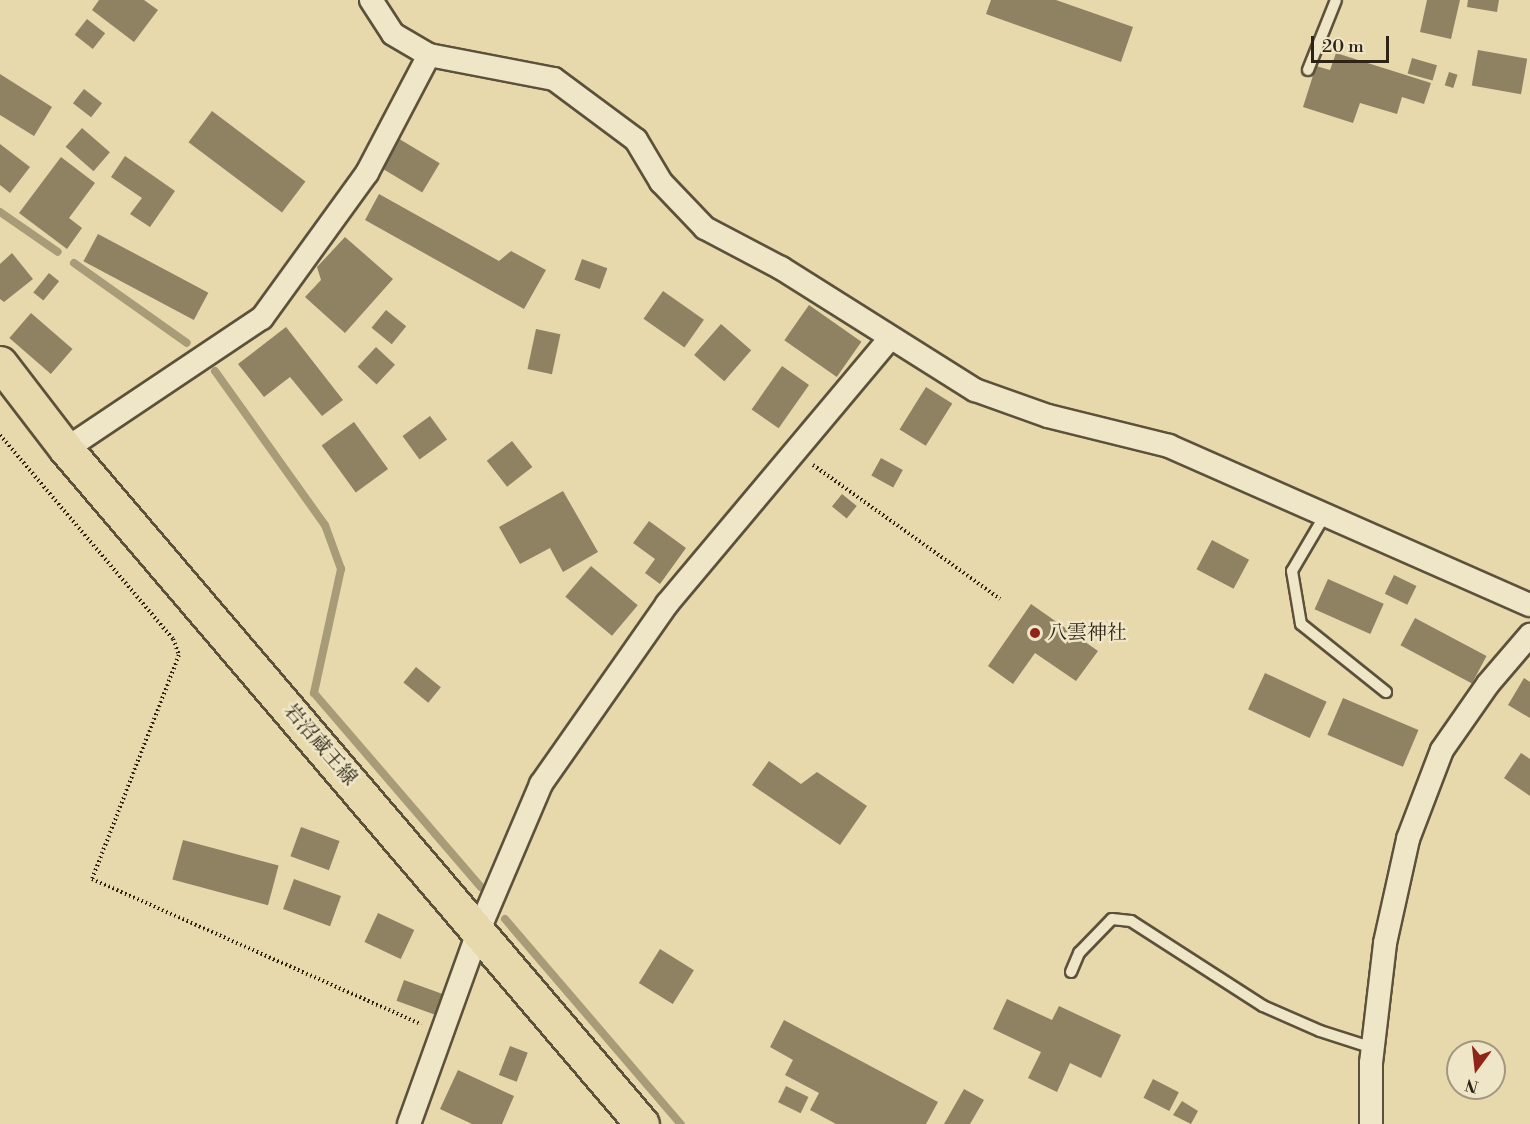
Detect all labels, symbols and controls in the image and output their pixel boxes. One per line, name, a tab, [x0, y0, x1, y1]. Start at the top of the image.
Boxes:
scale bar	[1314, 24, 1392, 62]
text: 20 m	[1322, 35, 1364, 58]
place label: 八雲神社	[1047, 621, 1127, 645]
marker: 八雲神社	[1028, 626, 1042, 640]
street label: 岩沼蔵王線	[278, 699, 362, 791]
north arrow	[1446, 1040, 1506, 1100]
text: N	[1463, 1074, 1481, 1097]

